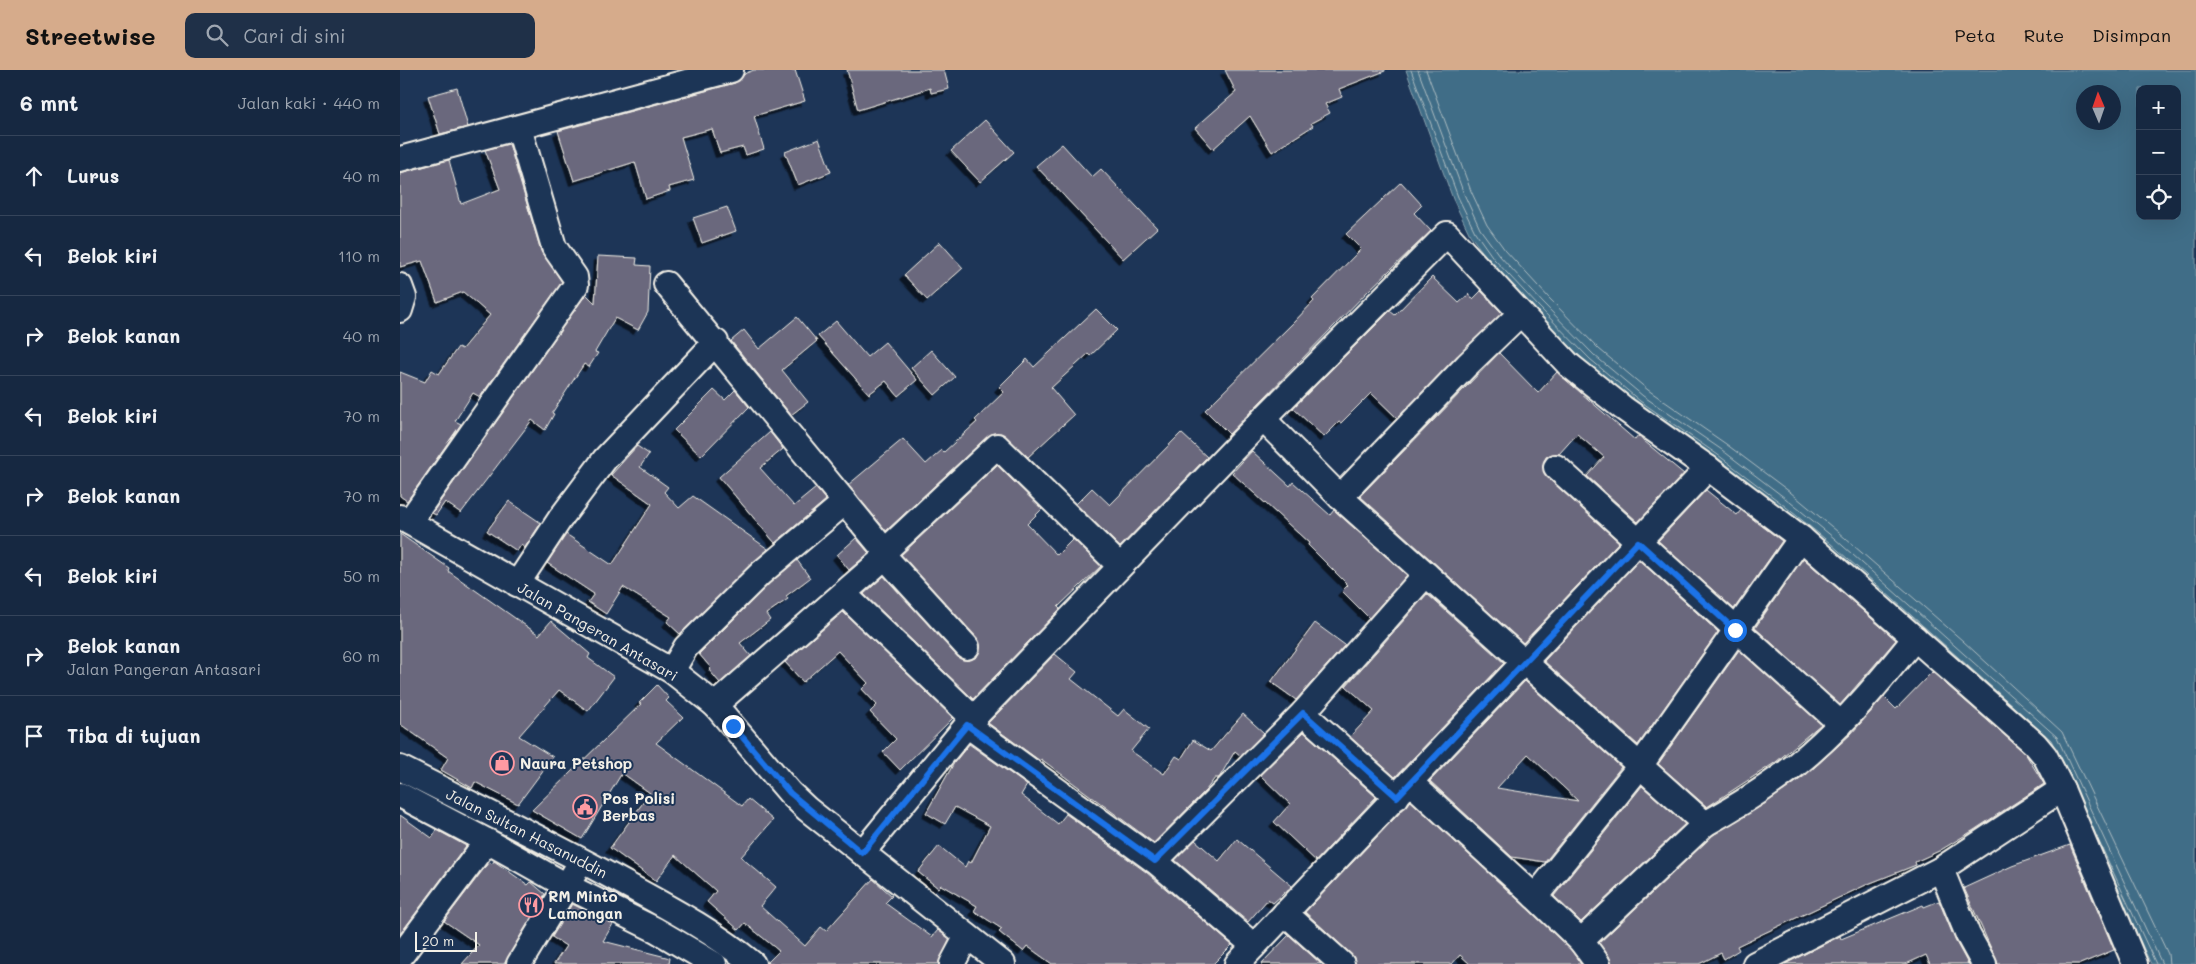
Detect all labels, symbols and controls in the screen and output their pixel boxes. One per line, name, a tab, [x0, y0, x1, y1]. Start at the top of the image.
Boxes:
search box	[185, 13, 535, 58]
text: Streetwise	[25, 20, 155, 51]
icon: search	[203, 21, 231, 49]
text: Cari di sini	[243, 23, 346, 48]
text: Peta	[1954, 23, 1996, 47]
text: Rute	[2024, 23, 2064, 47]
text: Disimpan	[2092, 23, 2171, 47]
north arrow	[2076, 85, 2121, 130]
map controls	[2136, 85, 2181, 220]
button: +	[2136, 85, 2181, 130]
text: 6 mnt	[20, 89, 78, 116]
text: Jalan kaki · 440 m	[238, 92, 380, 113]
button: −	[2136, 130, 2181, 175]
icon: ahead	[20, 162, 48, 190]
text: Lurus	[67, 163, 119, 188]
text: 40 m	[343, 165, 380, 186]
button: locate	[2136, 175, 2181, 220]
icon: left	[20, 242, 48, 270]
text: Belok kiri	[67, 243, 158, 268]
text: 110 m	[338, 245, 380, 266]
icon: right	[20, 322, 48, 350]
text: Belok kanan	[67, 323, 180, 348]
text: 40 m	[343, 325, 380, 346]
icon: left	[20, 402, 48, 430]
text: Belok kiri	[67, 403, 158, 428]
text: 70 m	[343, 405, 380, 426]
icon: right	[20, 482, 48, 510]
text: Belok kanan	[67, 483, 180, 508]
text: 70 m	[343, 485, 380, 506]
icon: left	[20, 562, 48, 590]
text: Belok kiri	[67, 563, 158, 588]
text: 50 m	[343, 565, 380, 586]
street label: Jalan Pangeran Antasari	[514, 577, 682, 685]
route start	[1724, 619, 1747, 642]
text: Belok kanan	[67, 633, 180, 658]
icon: right	[20, 642, 48, 670]
text: 60 m	[343, 645, 380, 666]
text: Jalan Pangeran Antasari	[67, 658, 261, 679]
route end	[722, 715, 745, 738]
icon: arrive	[20, 722, 48, 750]
text: Tiba di tujuan	[67, 723, 200, 748]
shop icon: Naura Petshop	[489, 750, 515, 776]
place label: Naura Petshop	[520, 753, 632, 773]
street label: Jalan Sultan Hasanuddin	[443, 784, 611, 882]
place label: Pos Polisi Berbas	[602, 788, 675, 825]
public building icon: Pos Polisi Berbas	[572, 794, 598, 820]
place label: RM Minto Lamongan	[548, 886, 622, 923]
restaurant icon: RM Minto Lamongan	[518, 892, 544, 918]
scale bar	[415, 929, 478, 952]
text: 20 m	[422, 931, 454, 950]

